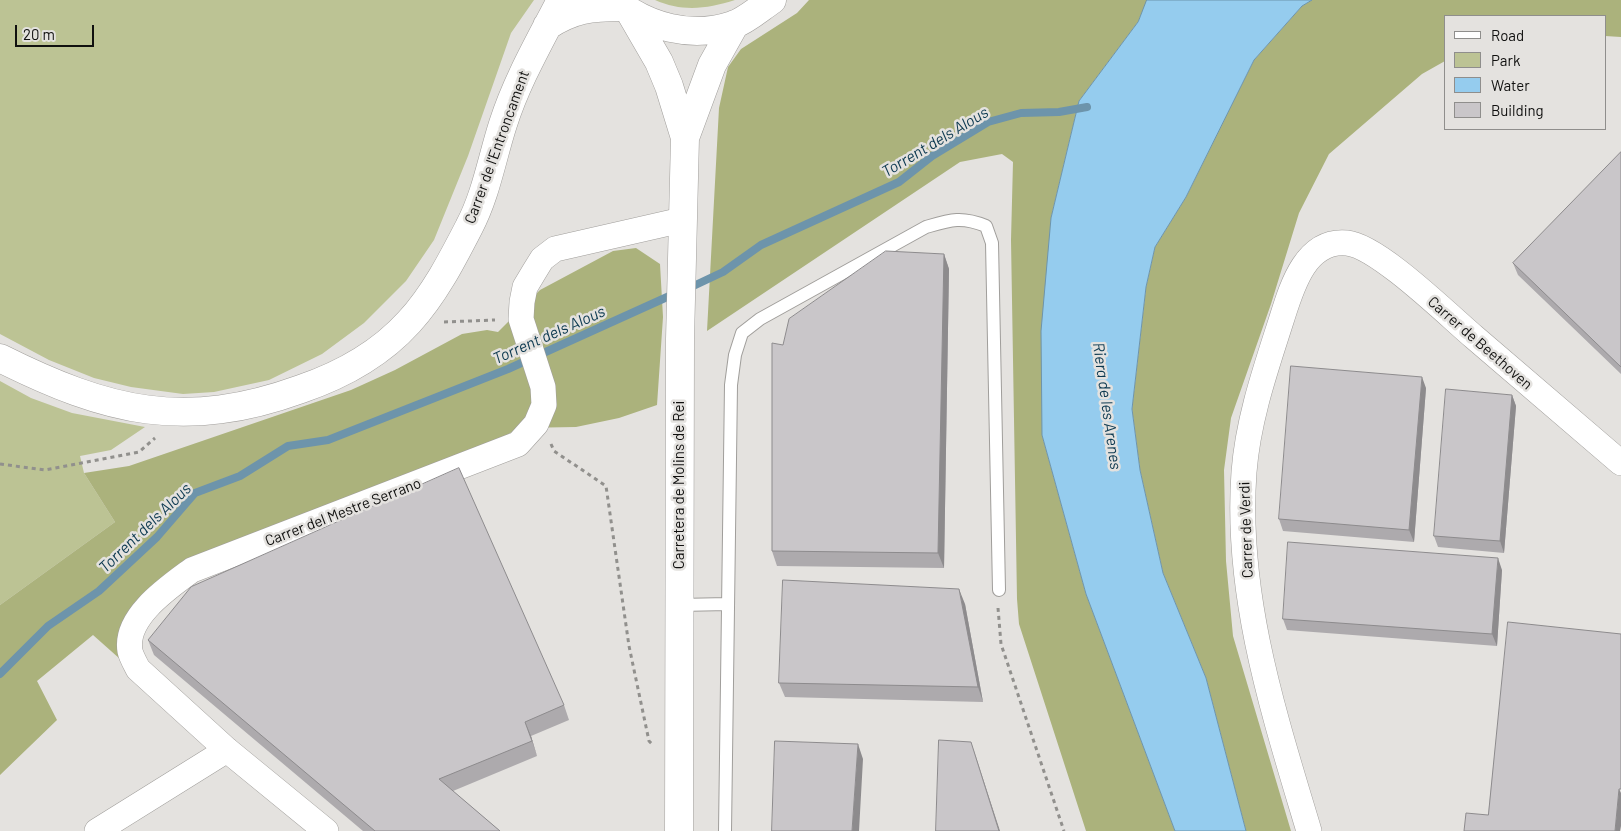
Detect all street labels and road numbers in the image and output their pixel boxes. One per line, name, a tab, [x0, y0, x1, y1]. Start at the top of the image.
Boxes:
street label: Carrer de l'Entroncament	[461, 68, 533, 226]
street label: Carrer de Beethoven	[1424, 293, 1536, 393]
street label: Carretera de Molins de Rei	[670, 401, 688, 569]
street label: Carrer del Mestre Serrano	[262, 474, 424, 550]
street label: Carrer de Verdi	[1235, 481, 1257, 579]

